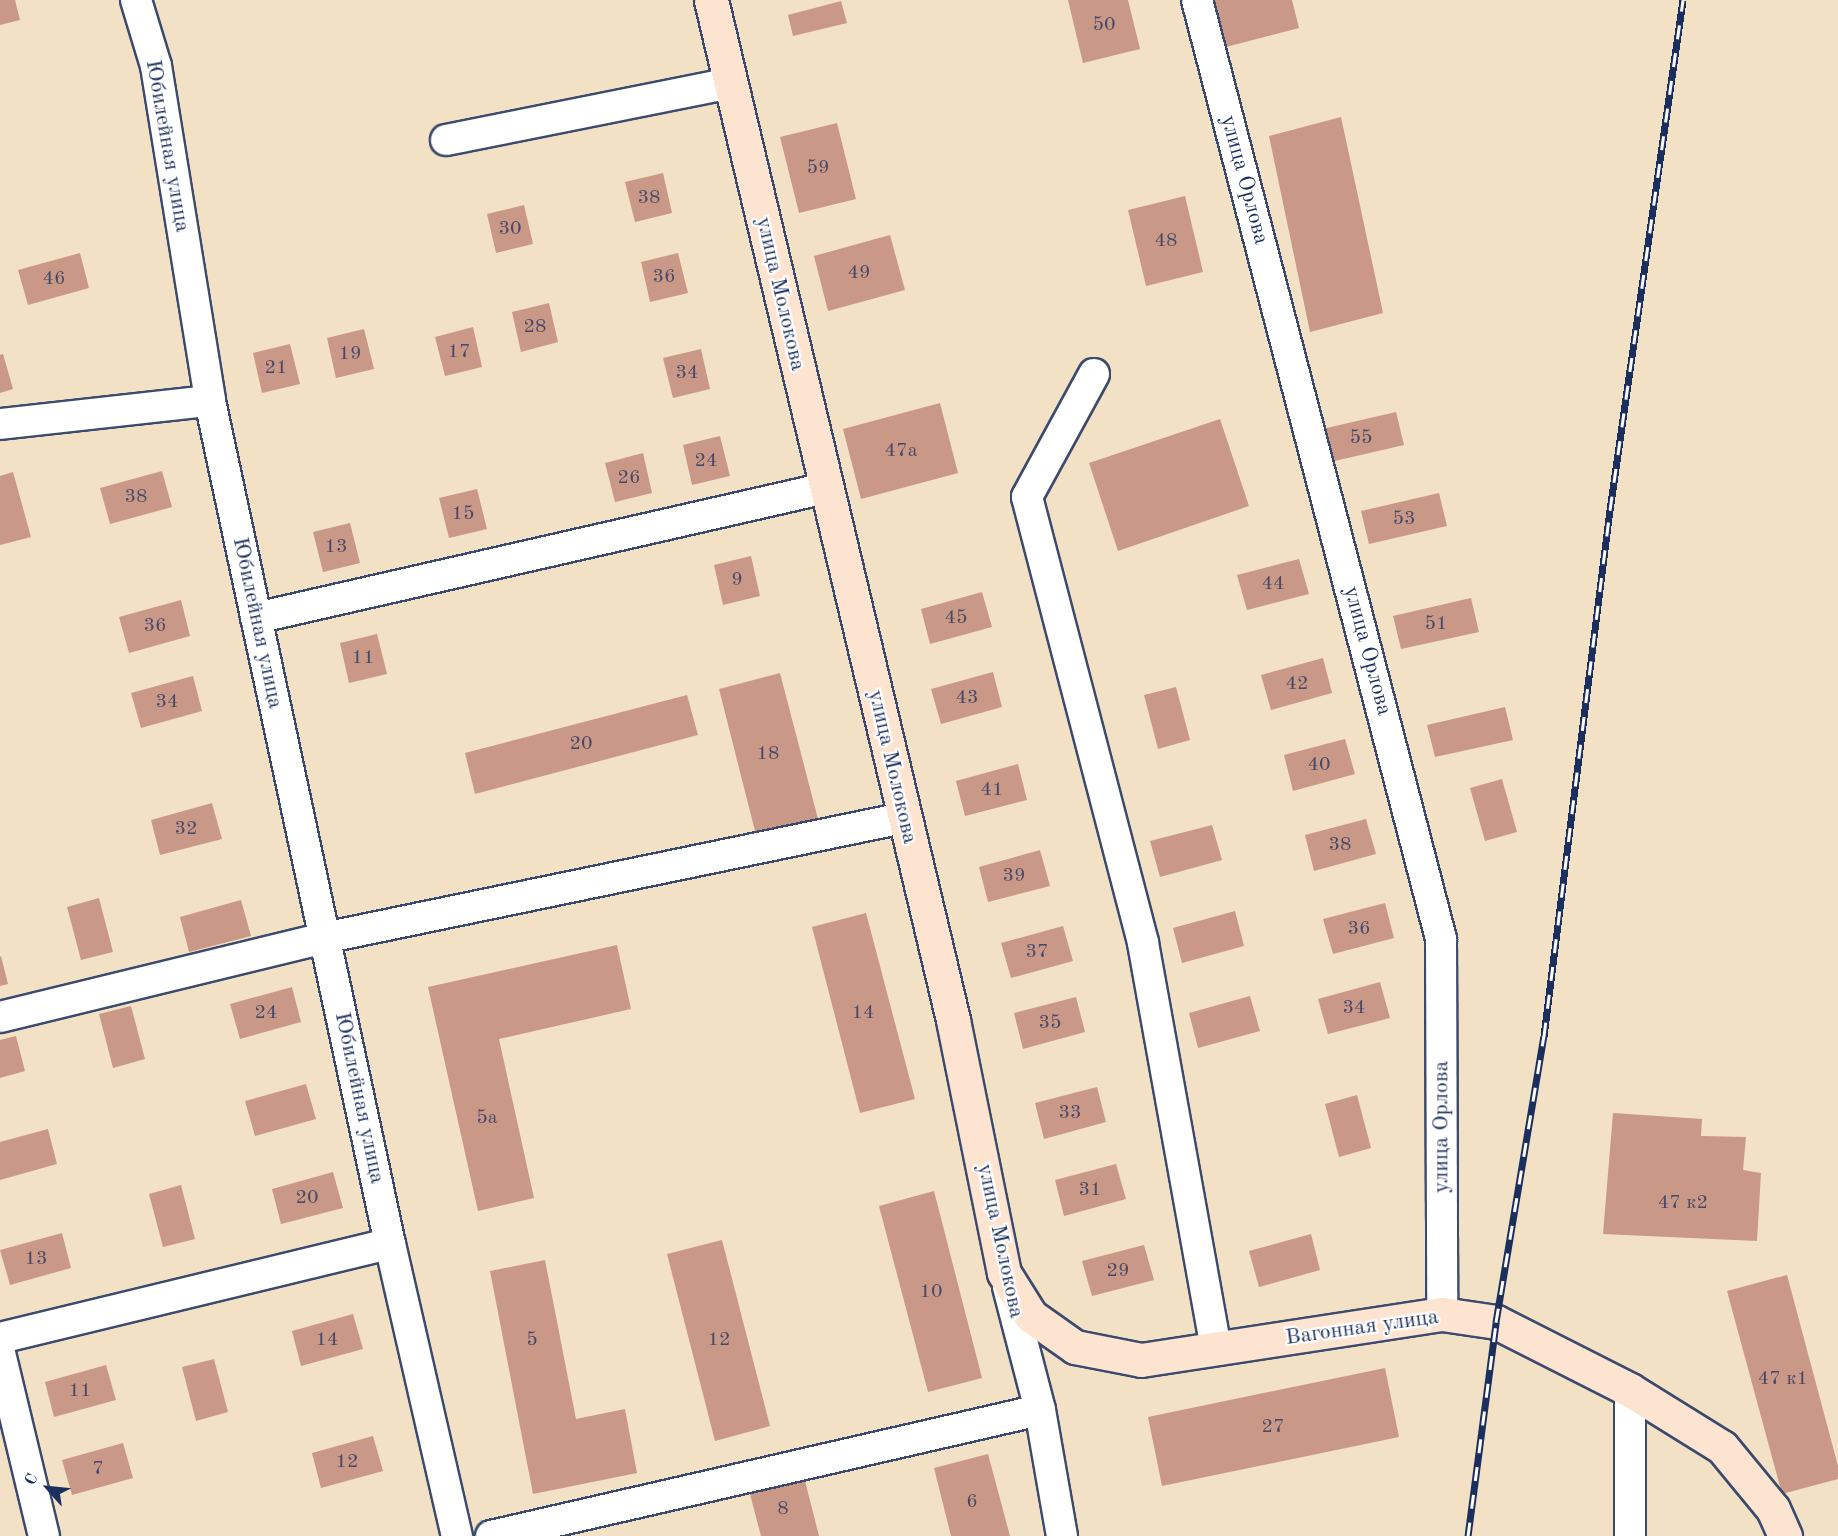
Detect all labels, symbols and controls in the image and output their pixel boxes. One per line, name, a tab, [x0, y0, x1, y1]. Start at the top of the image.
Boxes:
house number: 50	[1092, 13, 1116, 37]
street label: Юбилейная улица	[139, 58, 195, 234]
street label: улица Орлова	[1214, 113, 1274, 247]
house number: 59	[806, 156, 830, 180]
house number: 38	[637, 186, 661, 210]
street label: улица Молокова	[749, 214, 811, 374]
house number: 30	[498, 217, 522, 241]
house number: 48	[1154, 229, 1178, 253]
house number: 49	[847, 261, 871, 285]
house number: 36	[652, 265, 676, 289]
house number: 46	[42, 267, 66, 291]
house number: 28	[523, 315, 547, 339]
house number: 17	[447, 340, 471, 364]
house number: 19	[338, 342, 362, 366]
house number: 21	[264, 356, 288, 380]
house number: 34	[675, 361, 699, 385]
house number: 55	[1349, 426, 1373, 450]
house number: 47а	[884, 439, 918, 463]
house number: 24	[694, 449, 718, 473]
house number: 26	[617, 466, 641, 490]
house number: 38	[124, 485, 148, 509]
house number: 15	[451, 502, 475, 526]
house number: 53	[1392, 507, 1416, 531]
street label: Юбилейная улица	[226, 535, 288, 711]
house number: 13	[324, 535, 348, 559]
house number: 9	[731, 568, 743, 592]
house number: 44	[1261, 572, 1285, 596]
street label: улица Орлова	[1337, 584, 1397, 718]
house number: 45	[944, 606, 968, 630]
house number: 51	[1424, 612, 1448, 636]
house number: 36	[143, 614, 167, 638]
house number: 11	[351, 646, 375, 670]
house number: 42	[1285, 672, 1309, 696]
house number: 43	[955, 686, 979, 710]
street label: улица Молокова	[861, 687, 923, 847]
house number: 34	[155, 690, 179, 714]
house number: 20	[569, 732, 593, 756]
house number: 18	[756, 742, 780, 766]
house number: 40	[1307, 753, 1331, 777]
house number: 41	[980, 778, 1004, 802]
house number: 32	[174, 817, 198, 841]
house number: 38	[1328, 833, 1352, 857]
house number: 39	[1002, 864, 1026, 888]
house number: 36	[1347, 917, 1371, 941]
house number: 37	[1025, 940, 1049, 964]
house number: 34	[1342, 996, 1366, 1020]
house number: 24	[254, 1001, 278, 1025]
house number: 14	[851, 1001, 875, 1025]
street label: Юбилейная улица	[328, 1010, 390, 1186]
house number: 35	[1038, 1011, 1062, 1035]
street label: улица Орлова	[1429, 1061, 1455, 1193]
house number: 33	[1058, 1101, 1082, 1125]
house number: 5а	[476, 1106, 498, 1130]
street label: улица Молокова	[971, 1161, 1029, 1321]
house number: 31	[1078, 1178, 1102, 1202]
house number: 20	[295, 1186, 319, 1210]
house number: 47 к2	[1658, 1191, 1708, 1215]
house number: 13	[24, 1247, 48, 1271]
house number: 29	[1106, 1259, 1130, 1283]
house number: 10	[919, 1280, 943, 1304]
street label: Вагонная улица	[1284, 1304, 1440, 1352]
house number: 14	[315, 1328, 339, 1352]
house number: 5	[526, 1328, 538, 1352]
house number: 12	[707, 1328, 731, 1352]
house number: 47 к1	[1758, 1367, 1808, 1391]
house number: 11	[68, 1379, 92, 1403]
house number: 27	[1261, 1415, 1285, 1439]
house number: 12	[335, 1450, 359, 1474]
house number: 7	[92, 1457, 104, 1481]
north arrow	[18, 1458, 78, 1518]
text: С	[22, 1471, 41, 1488]
house number: 6	[966, 1490, 978, 1514]
house number: 8	[777, 1497, 789, 1521]

